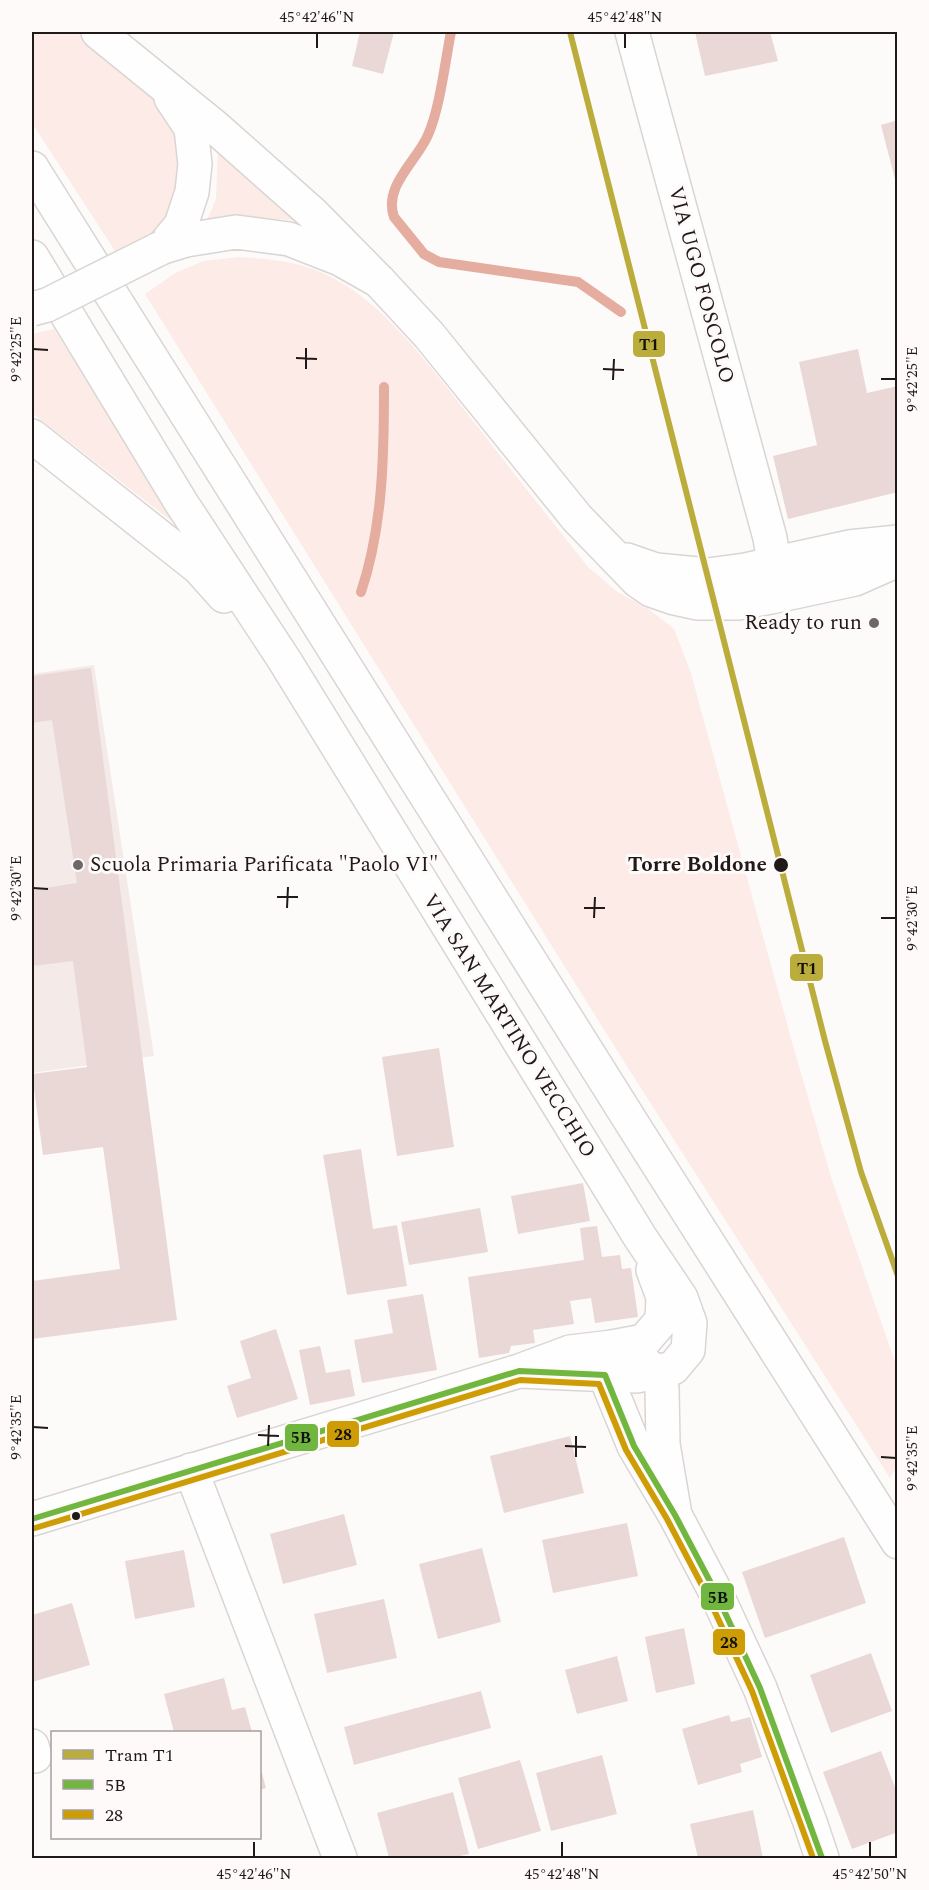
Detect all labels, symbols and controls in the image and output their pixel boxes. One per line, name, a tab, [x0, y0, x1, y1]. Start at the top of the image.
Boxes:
text: 45°42'46"N	[280, 6, 355, 29]
text: 45°42'48"N	[588, 6, 663, 29]
street label: VIA UGO FOSCOLO	[659, 183, 743, 387]
text: 9°42'25"E	[5, 316, 28, 382]
line badge: T1	[632, 330, 666, 358]
text: T1	[639, 333, 659, 357]
text: 9°42'25"E	[901, 346, 924, 412]
place label: Ready to run	[744, 607, 862, 639]
marker: Ready to run	[867, 616, 881, 630]
place label: Scuola Primaria Parificata "Paolo VI"	[90, 849, 438, 881]
place label: Torre Boldone	[628, 849, 767, 881]
text: 9°42'30"E	[5, 855, 28, 921]
marker: Torre Boldone	[772, 856, 790, 874]
marker: Scuola Primaria Parificata "Paolo VI"	[71, 858, 85, 872]
text: 9°42'30"E	[901, 885, 924, 951]
street label: VIA SAN MARTINO VECCHIO	[414, 888, 604, 1164]
line badge: T1	[789, 953, 824, 982]
text: T1	[797, 957, 817, 981]
text: 9°42'35"E	[5, 1394, 28, 1460]
line badge: 28	[326, 1420, 360, 1448]
line badge: 5B	[284, 1423, 319, 1452]
text: 28	[334, 1423, 352, 1447]
text: 9°42'35"E	[901, 1425, 924, 1491]
text: 5B	[291, 1426, 311, 1450]
unlabelled marker	[70, 1510, 82, 1522]
line badge: 5B	[700, 1582, 735, 1611]
text: 5B	[708, 1586, 728, 1610]
line badge: 28	[712, 1628, 746, 1656]
text: 28	[720, 1631, 738, 1655]
legend	[51, 1731, 261, 1839]
text: Tram T1	[105, 1742, 174, 1769]
text: 5B	[105, 1772, 126, 1799]
text: 28	[105, 1802, 123, 1829]
text: 45°42'46"N	[217, 1863, 292, 1886]
text: 45°42'48"N	[525, 1863, 600, 1886]
text: 45°42'50"N	[833, 1863, 908, 1886]

